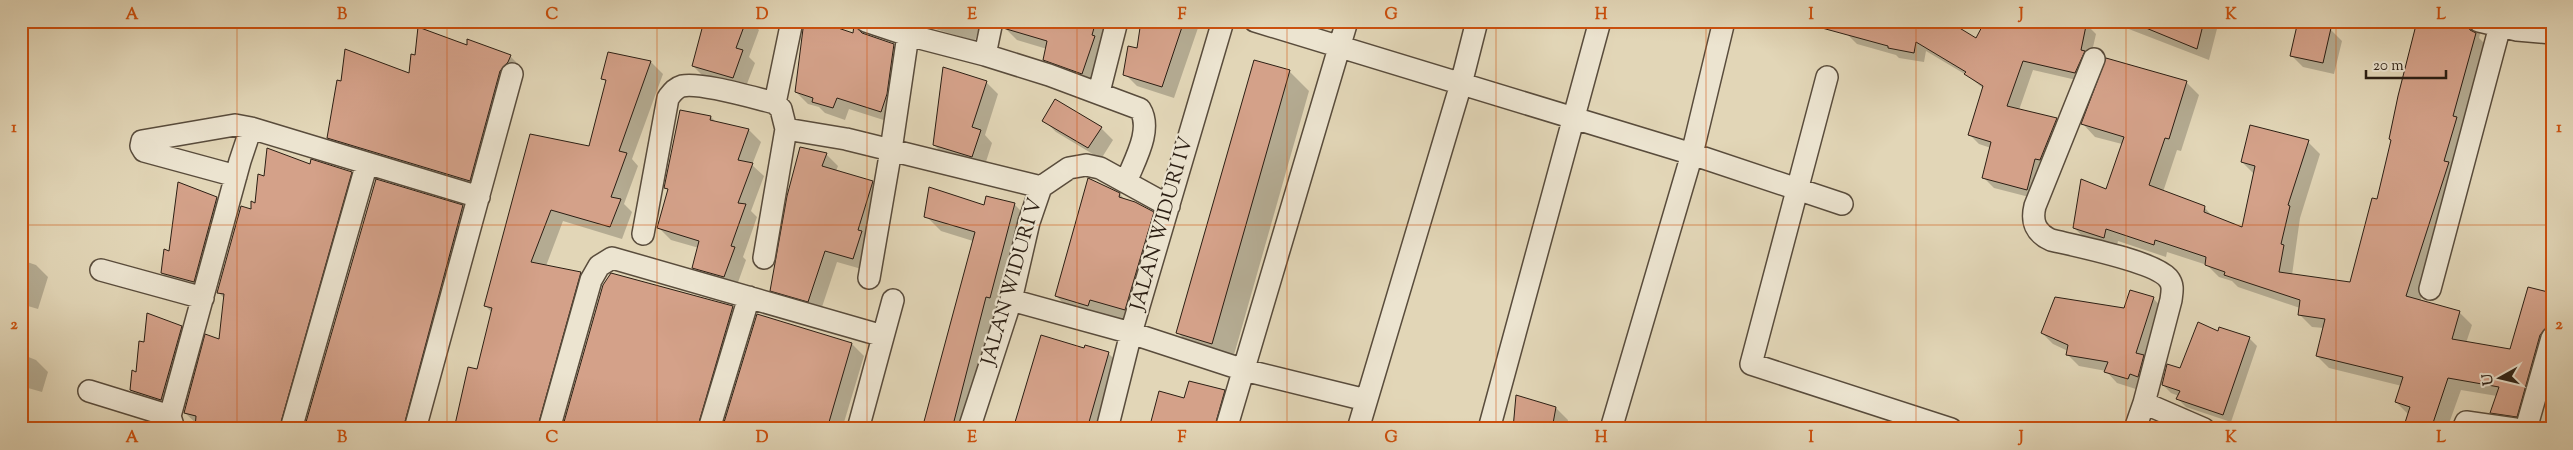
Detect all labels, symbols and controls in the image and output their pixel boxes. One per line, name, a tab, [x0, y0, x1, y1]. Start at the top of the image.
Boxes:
text: A	[126, 4, 139, 27]
text: B	[337, 4, 347, 27]
text: C	[546, 4, 559, 27]
text: D	[756, 4, 769, 27]
text: E	[967, 4, 977, 27]
text: F	[1178, 4, 1187, 27]
text: G	[1384, 4, 1398, 27]
text: H	[1595, 4, 1608, 27]
text: I	[1808, 4, 1814, 27]
text: J	[2017, 4, 2024, 27]
text: K	[2225, 4, 2237, 27]
text: L	[2436, 4, 2446, 27]
scale bar	[2366, 48, 2446, 80]
text: 20 m	[2373, 56, 2404, 77]
text: 1	[11, 117, 17, 140]
text: 1	[2556, 117, 2562, 140]
street label: JALAN WIDURI IV	[1124, 134, 1202, 315]
street label: JALAN WIDURI V	[975, 195, 1051, 370]
text: 2	[10, 314, 18, 337]
text: 2	[2555, 314, 2563, 337]
north arrow	[2476, 352, 2526, 402]
text: U	[2478, 372, 2500, 387]
text: A	[126, 427, 139, 450]
text: B	[337, 427, 347, 450]
text: C	[546, 427, 559, 450]
text: D	[756, 427, 769, 450]
text: E	[967, 427, 977, 450]
text: F	[1178, 427, 1187, 450]
text: G	[1384, 427, 1398, 450]
text: H	[1595, 427, 1608, 450]
text: I	[1808, 427, 1814, 450]
text: J	[2017, 427, 2024, 450]
text: K	[2225, 427, 2237, 450]
text: L	[2436, 427, 2446, 450]

